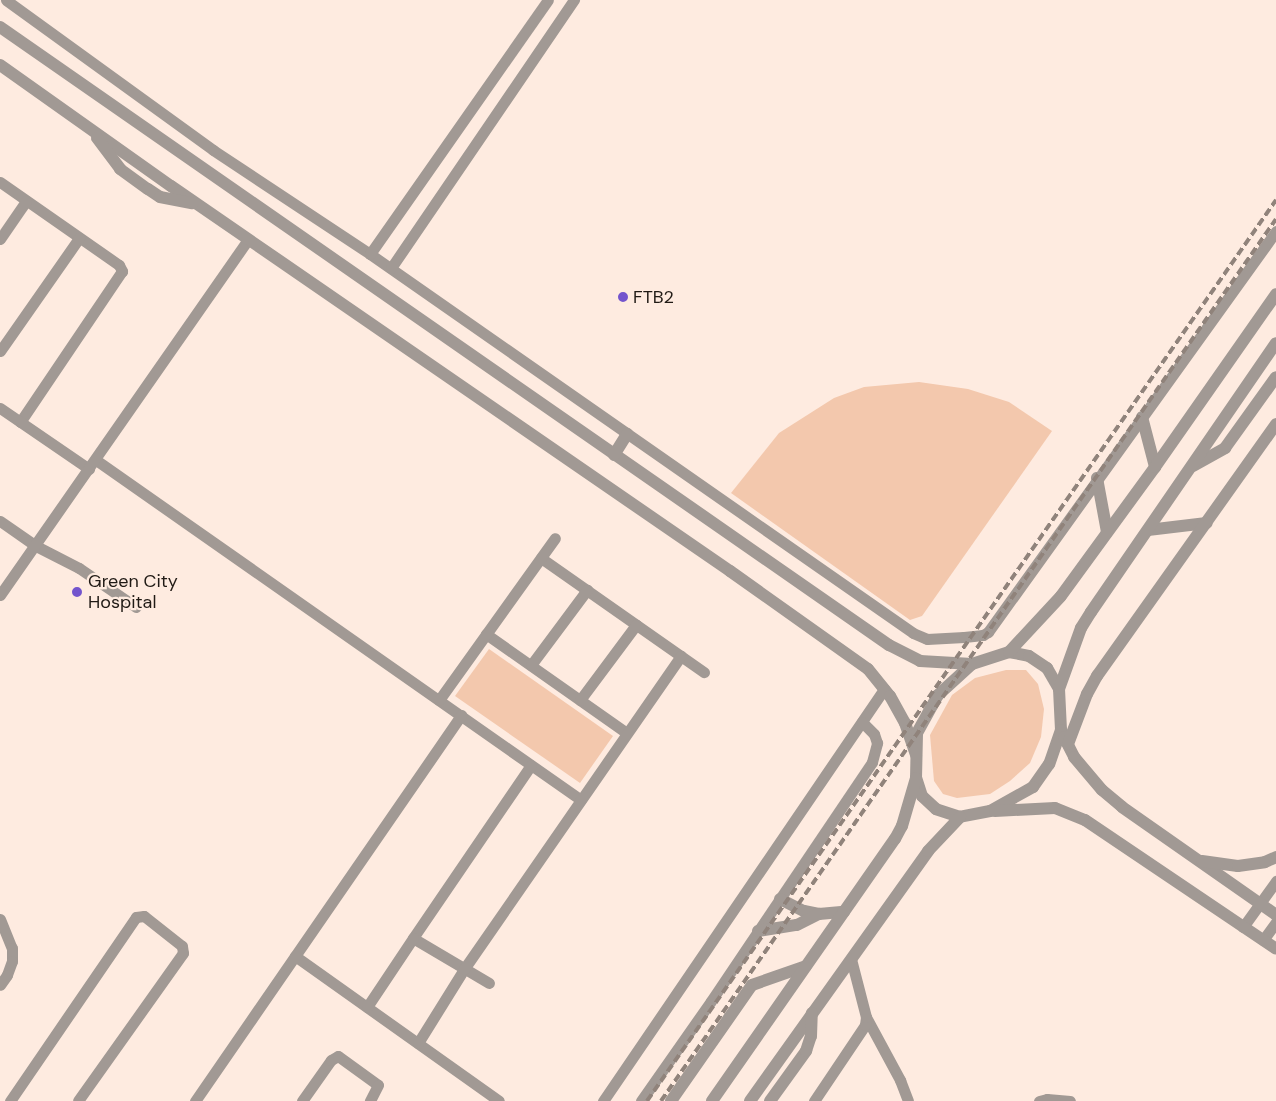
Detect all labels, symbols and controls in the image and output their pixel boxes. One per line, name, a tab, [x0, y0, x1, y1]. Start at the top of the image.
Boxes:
place label: FTB2	[633, 286, 674, 308]
marker: FTB2	[617, 291, 629, 303]
place label: Green City Hospital	[88, 571, 178, 614]
marker: Green City Hospital	[70, 585, 84, 599]

